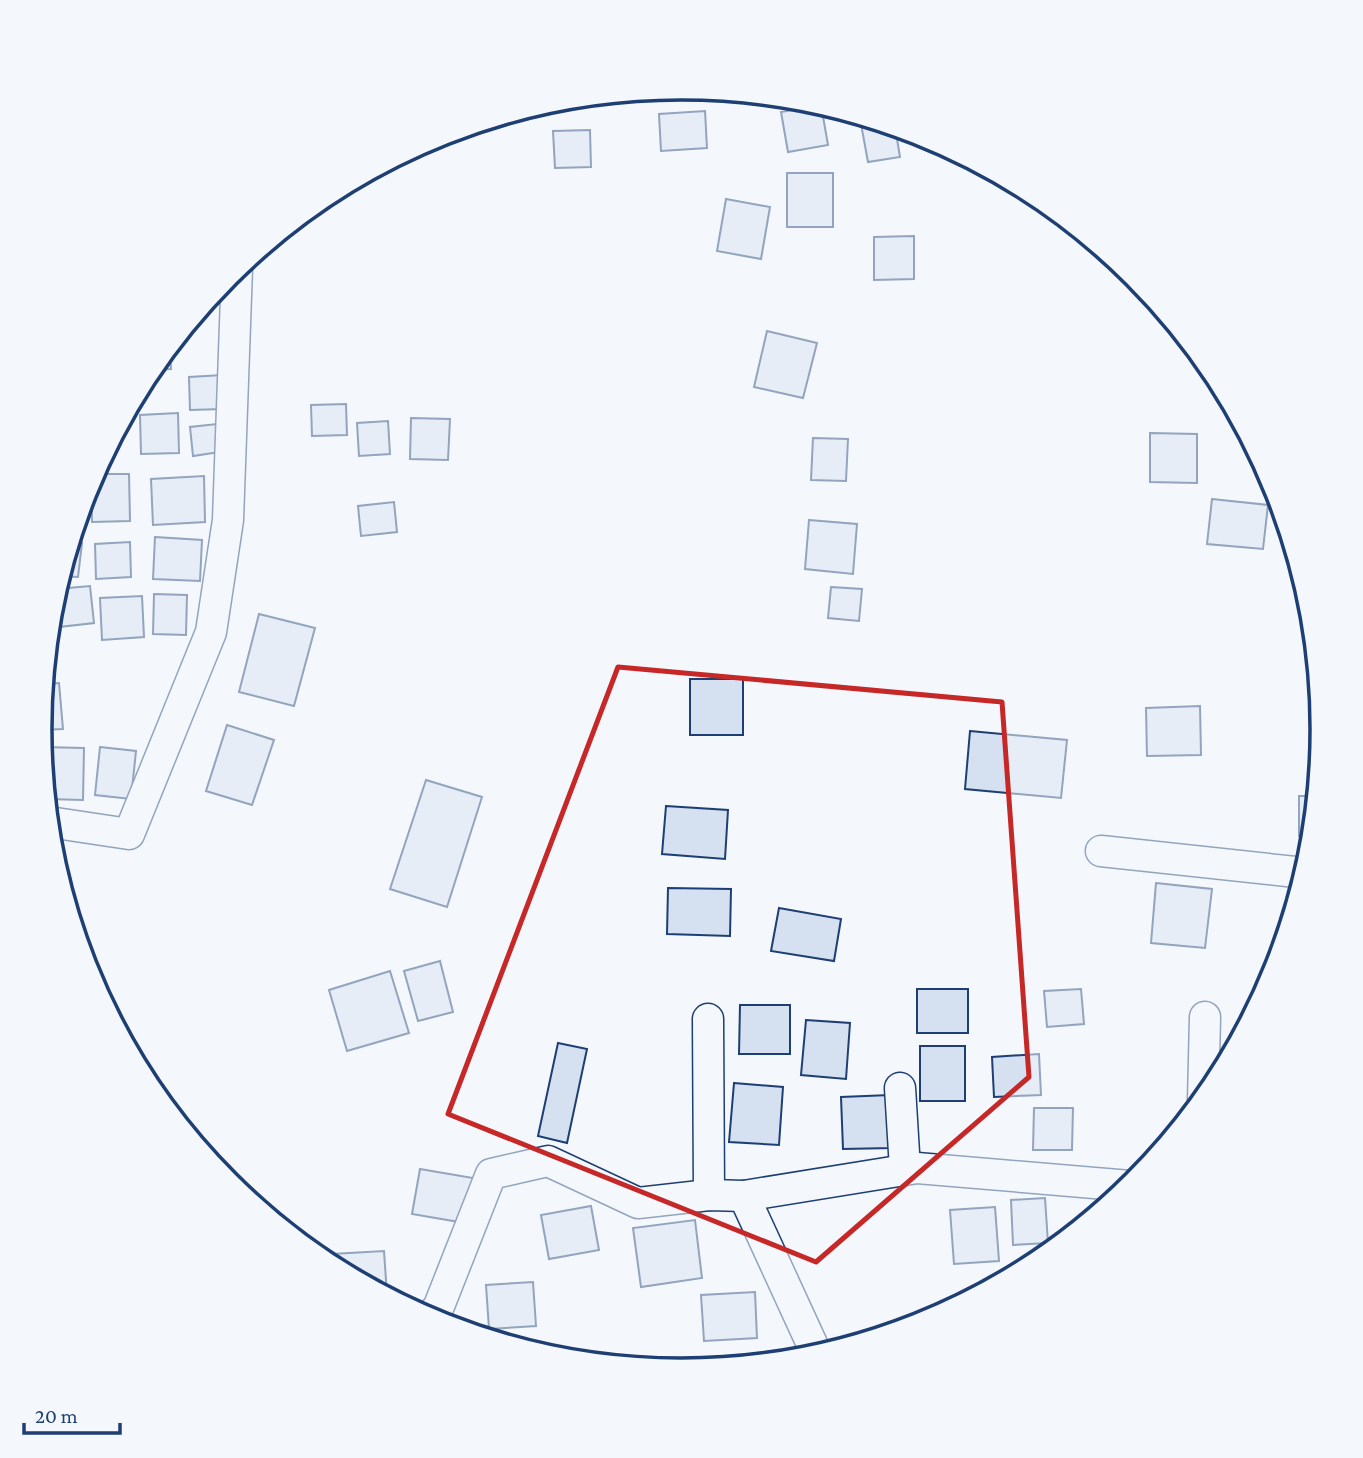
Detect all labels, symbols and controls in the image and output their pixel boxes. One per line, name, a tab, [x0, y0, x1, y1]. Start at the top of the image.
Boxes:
scale bar	[24, 1392, 121, 1436]
text: 20 m	[35, 1404, 78, 1428]

